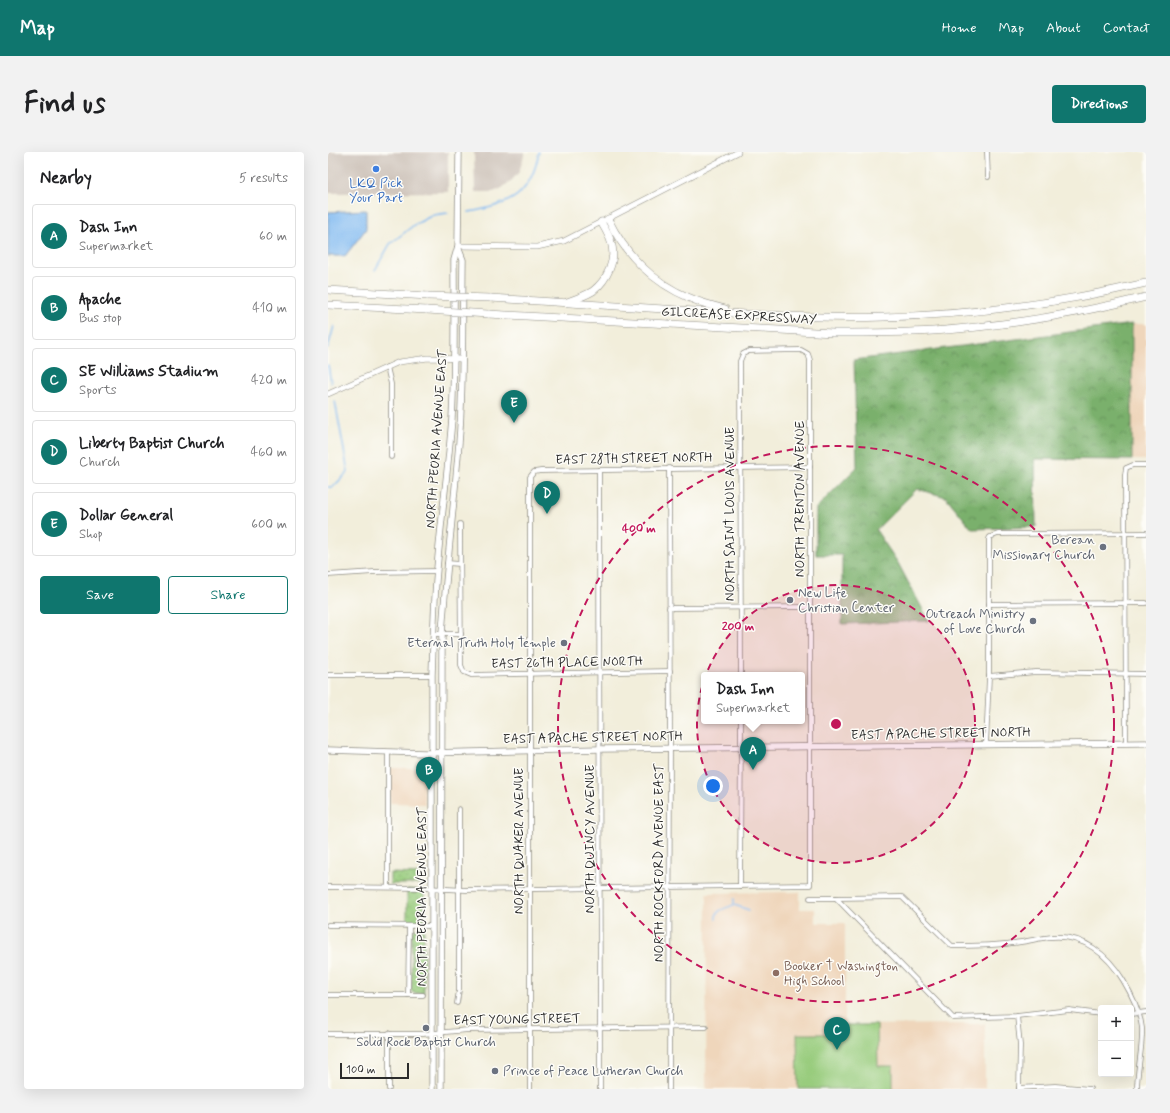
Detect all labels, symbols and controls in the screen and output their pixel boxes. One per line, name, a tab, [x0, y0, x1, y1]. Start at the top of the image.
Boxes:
text: Map	[20, 16, 55, 41]
text: Home	[942, 19, 976, 37]
text: Map	[998, 19, 1024, 37]
text: About	[1046, 19, 1081, 37]
text: Contact	[1103, 19, 1150, 37]
button: Directions	[1052, 85, 1146, 123]
text: Find us	[24, 86, 105, 123]
marker: LKQ Pick Your Part	[371, 164, 381, 174]
text: Nearby	[40, 167, 92, 189]
text: 5 results	[239, 170, 288, 187]
place label: LKQ Pick Your Part	[349, 175, 403, 207]
text: Dash Inn	[79, 218, 138, 238]
text: A	[50, 228, 58, 245]
text: 60 m	[259, 228, 287, 245]
text: Supermarket	[79, 238, 153, 255]
text: Apache	[79, 290, 121, 310]
text: B	[50, 300, 58, 317]
text: 410 m	[252, 300, 287, 317]
street label: GILCREASE EXPRESSWAY	[661, 303, 818, 329]
text: Bus stop	[79, 310, 122, 327]
street label: NORTH PEORIA AVENUE EAST	[422, 348, 452, 529]
text: SE Williams Stadium	[79, 362, 219, 382]
text: C	[49, 372, 59, 389]
text: 420 m	[251, 372, 287, 389]
text: Sports	[79, 382, 117, 399]
pin: E	[501, 390, 527, 423]
street label: NORTH TRENTON AVENUE	[792, 420, 809, 577]
street label: NORTH SAINT LOUIS AVENUE	[722, 426, 739, 601]
text: Liberty Baptist Church	[79, 434, 224, 454]
text: D	[50, 444, 58, 461]
text: 460 m	[251, 444, 287, 461]
street label: EAST 28TH STREET NORTH	[555, 449, 713, 469]
text: Church	[79, 454, 120, 471]
pin: D	[534, 481, 560, 514]
text: Dollar General	[79, 506, 173, 526]
text: E	[50, 516, 58, 533]
text: 600 m	[251, 516, 287, 533]
text: 400 m	[622, 521, 656, 537]
text: Shop	[79, 526, 103, 543]
place label: Berean Missionary Church	[992, 532, 1095, 564]
marker: Berean Missionary Church	[1098, 542, 1108, 552]
button: Save	[40, 576, 160, 614]
button: Share	[168, 576, 288, 614]
place label: New Life Christian Center	[798, 585, 895, 617]
marker: New Life Christian Center	[785, 595, 795, 605]
place label: Outreach Ministry of Love Church	[926, 606, 1025, 638]
marker: Outreach Ministry of Love Church	[1028, 616, 1038, 626]
text: 200 m	[722, 619, 755, 635]
place label: Eternal Truth Holy Temple	[407, 635, 556, 652]
marker: Eternal Truth Holy Temple	[559, 638, 569, 648]
street label: EAST 26TH PLACE NORTH	[491, 653, 644, 673]
popup	[701, 672, 805, 724]
text: Dash Inn	[716, 680, 774, 700]
text: Supermarket	[716, 700, 790, 717]
centre of rings	[829, 717, 843, 731]
street label: EAST APACHE STREET NORTH	[851, 724, 1031, 744]
street label: EAST APACHE STREET NORTH	[503, 728, 683, 748]
pin: A	[740, 737, 766, 770]
pin: B	[416, 757, 442, 790]
street label: NORTH ROCKFORD AVENUE EAST	[651, 763, 668, 962]
street label: NORTH QUINCY AVENUE	[582, 764, 599, 914]
street label: NORTH QUAKER AVENUE	[511, 767, 528, 914]
your location	[703, 776, 723, 796]
street label: NORTH PEORIA AVENUE EAST	[414, 806, 431, 986]
place label: Booker T Washington High School	[784, 958, 898, 992]
marker: Booker T Washington High School	[771, 968, 781, 978]
map controls	[1098, 1005, 1134, 1077]
button: +	[1098, 1005, 1134, 1041]
street label: EAST YOUNG STREET	[453, 1010, 581, 1030]
pin: C	[824, 1017, 850, 1050]
marker: Solid Rock Baptist Church	[421, 1023, 431, 1033]
place label: Solid Rock Baptist Church	[356, 1034, 496, 1051]
button: −	[1098, 1041, 1134, 1077]
scale bar	[340, 1061, 409, 1080]
text: 100 m	[346, 1063, 376, 1077]
place label: Prince of Peace Lutheran Church	[503, 1063, 683, 1080]
marker: Prince of Peace Lutheran Church	[490, 1066, 500, 1076]

